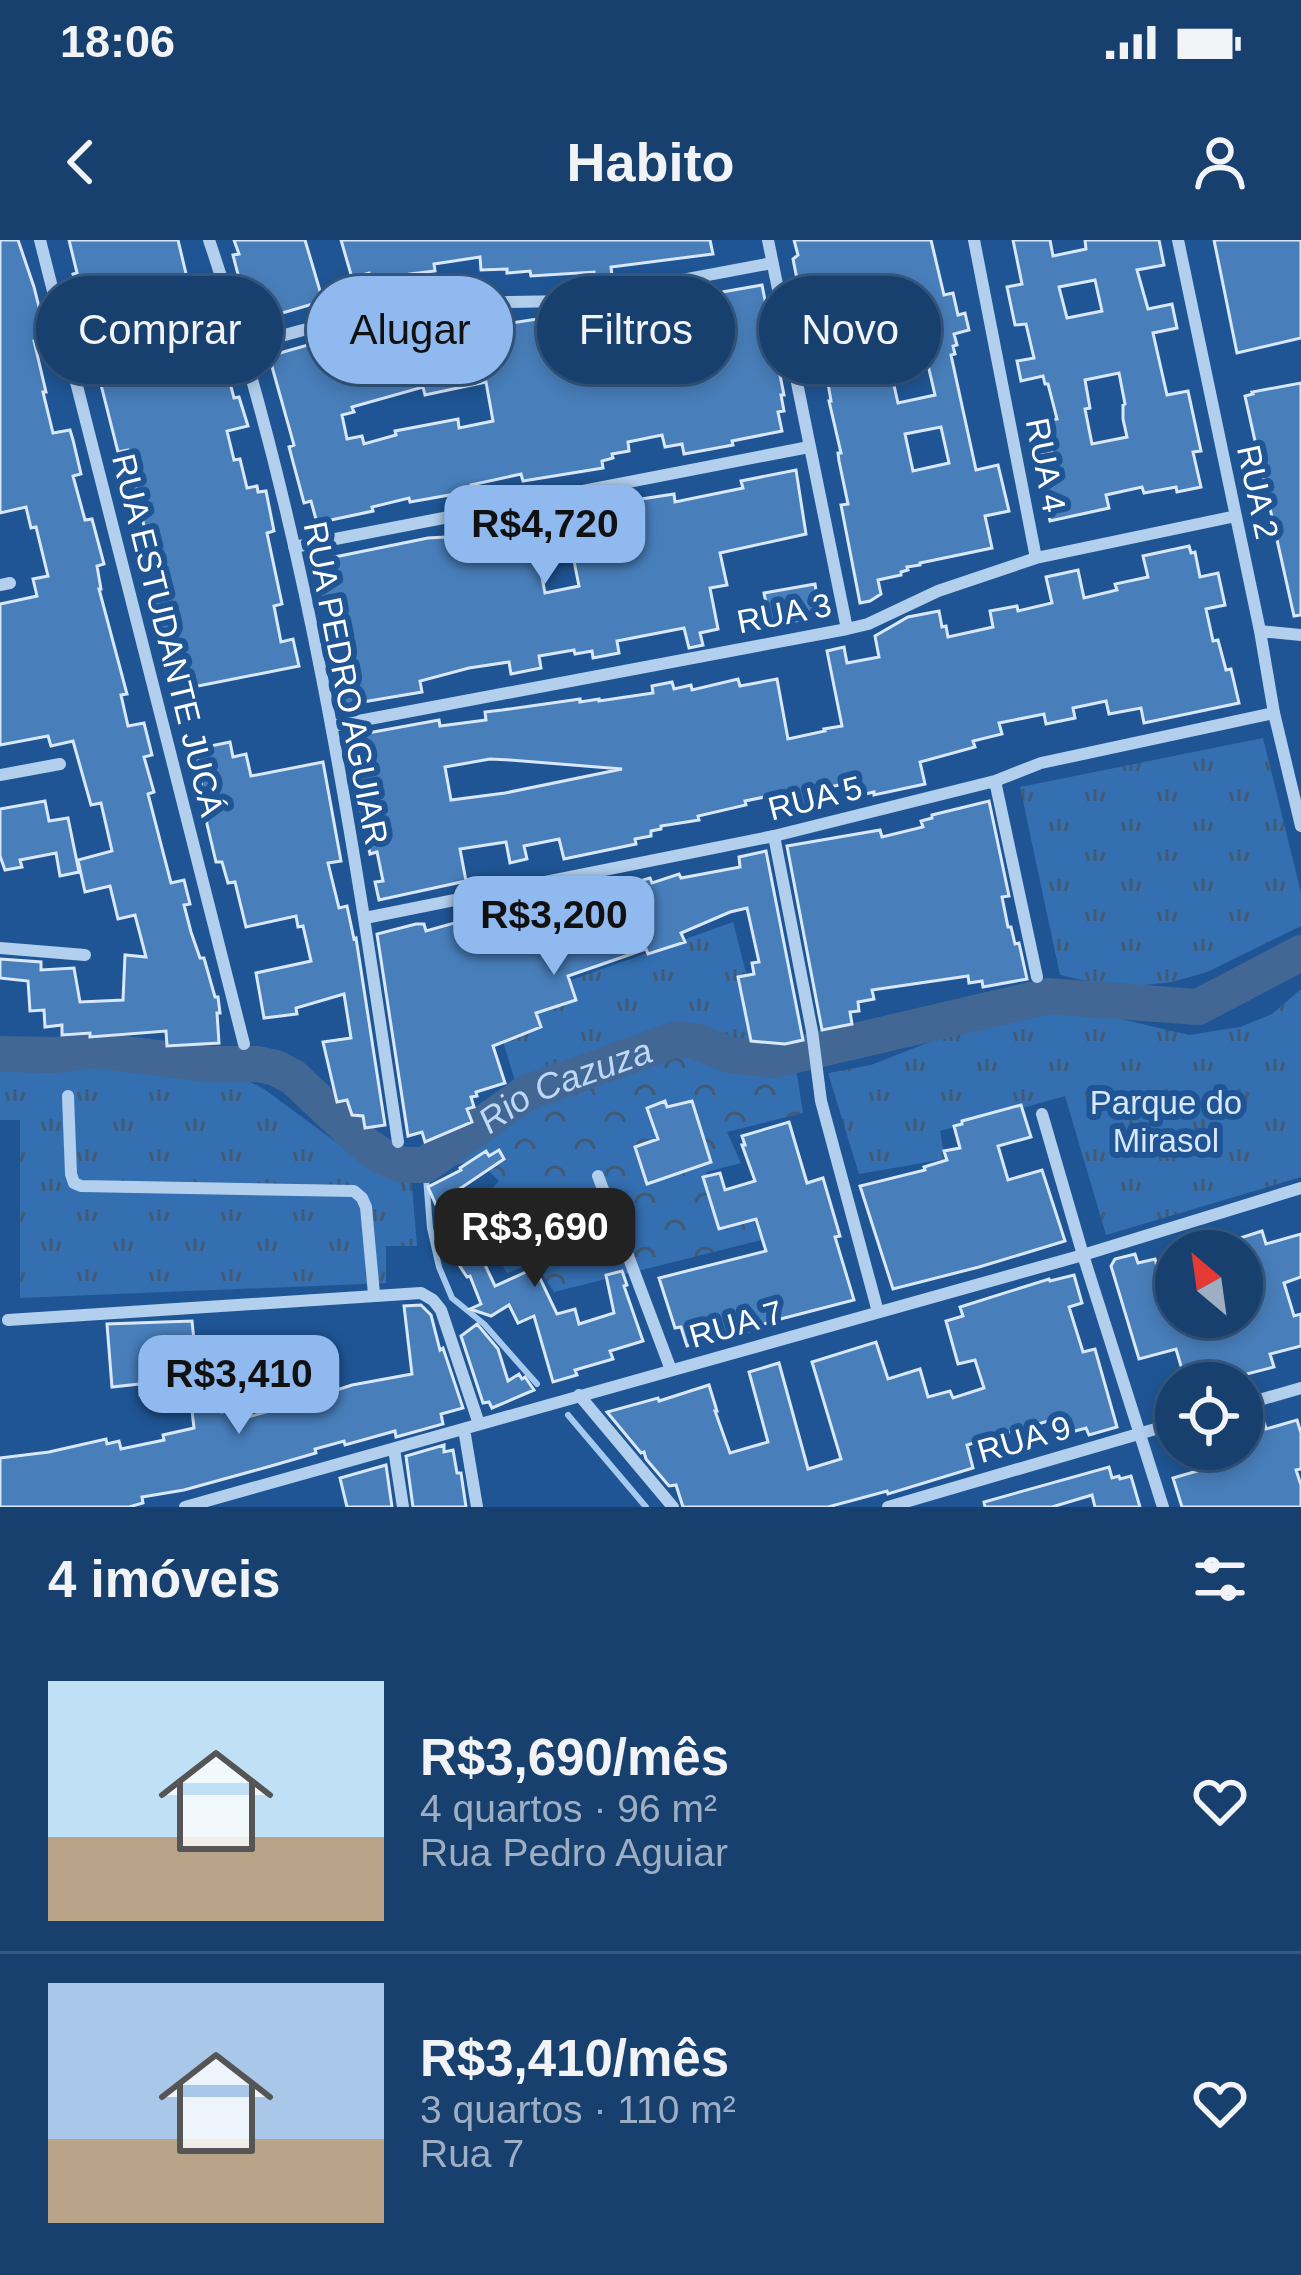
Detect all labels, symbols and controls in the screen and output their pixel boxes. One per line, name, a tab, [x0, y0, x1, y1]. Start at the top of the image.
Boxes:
text: 18:06	[60, 16, 175, 67]
icon: back	[48, 129, 114, 195]
icon: person	[1187, 129, 1253, 195]
text: Habito	[567, 132, 735, 192]
chip: Comprar	[36, 276, 283, 384]
chip: Alugar	[307, 276, 513, 384]
chip: Filtros	[537, 276, 735, 384]
chip: Novo	[759, 276, 941, 384]
street label: RUA 4	[1019, 415, 1073, 515]
street label: RUA 2	[1230, 442, 1286, 542]
street label: RUA ESTUDANTE JUCÁ	[105, 450, 231, 820]
pin: R$4,720	[434, 485, 656, 587]
text: R$4,720	[471, 502, 619, 545]
street label: RUA PEDRO AGUIAR	[297, 518, 395, 848]
street label: RUA 3	[734, 586, 834, 640]
street label: RUA 5	[764, 769, 866, 827]
pin: R$3,200	[443, 876, 665, 978]
text: R$3,200	[480, 893, 628, 936]
water label: Rio Cazuza	[470, 1029, 657, 1141]
park label: Parque do Mirasol	[1090, 1084, 1242, 1159]
pin: R$3,690	[424, 1188, 646, 1290]
text: R$3,690	[461, 1205, 609, 1248]
north arrow	[1155, 1230, 1263, 1338]
map controls	[1155, 1230, 1263, 1470]
street label: RUA 7	[685, 1293, 787, 1355]
pin: R$3,410	[128, 1335, 350, 1437]
text: R$3,410	[165, 1352, 313, 1395]
button: locate	[1155, 1362, 1263, 1470]
street label: RUA 9	[973, 1408, 1075, 1470]
icon: filters	[1187, 1546, 1253, 1612]
text: 4 imóveis	[48, 1551, 280, 1608]
icon: home	[144, 1729, 288, 1873]
text: R$3,690/mês	[420, 1729, 729, 1786]
icon: heart	[1187, 1768, 1253, 1834]
text: 4 quartos · 96 m²	[420, 1787, 717, 1830]
text: Rua Pedro Aguiar	[420, 1831, 728, 1874]
text: R$3,410/mês	[420, 2030, 729, 2087]
icon: home	[144, 2031, 288, 2175]
icon: heart	[1187, 2070, 1253, 2136]
text: 3 quartos · 110 m²	[420, 2088, 736, 2131]
text: Rua 7	[420, 2132, 524, 2175]

